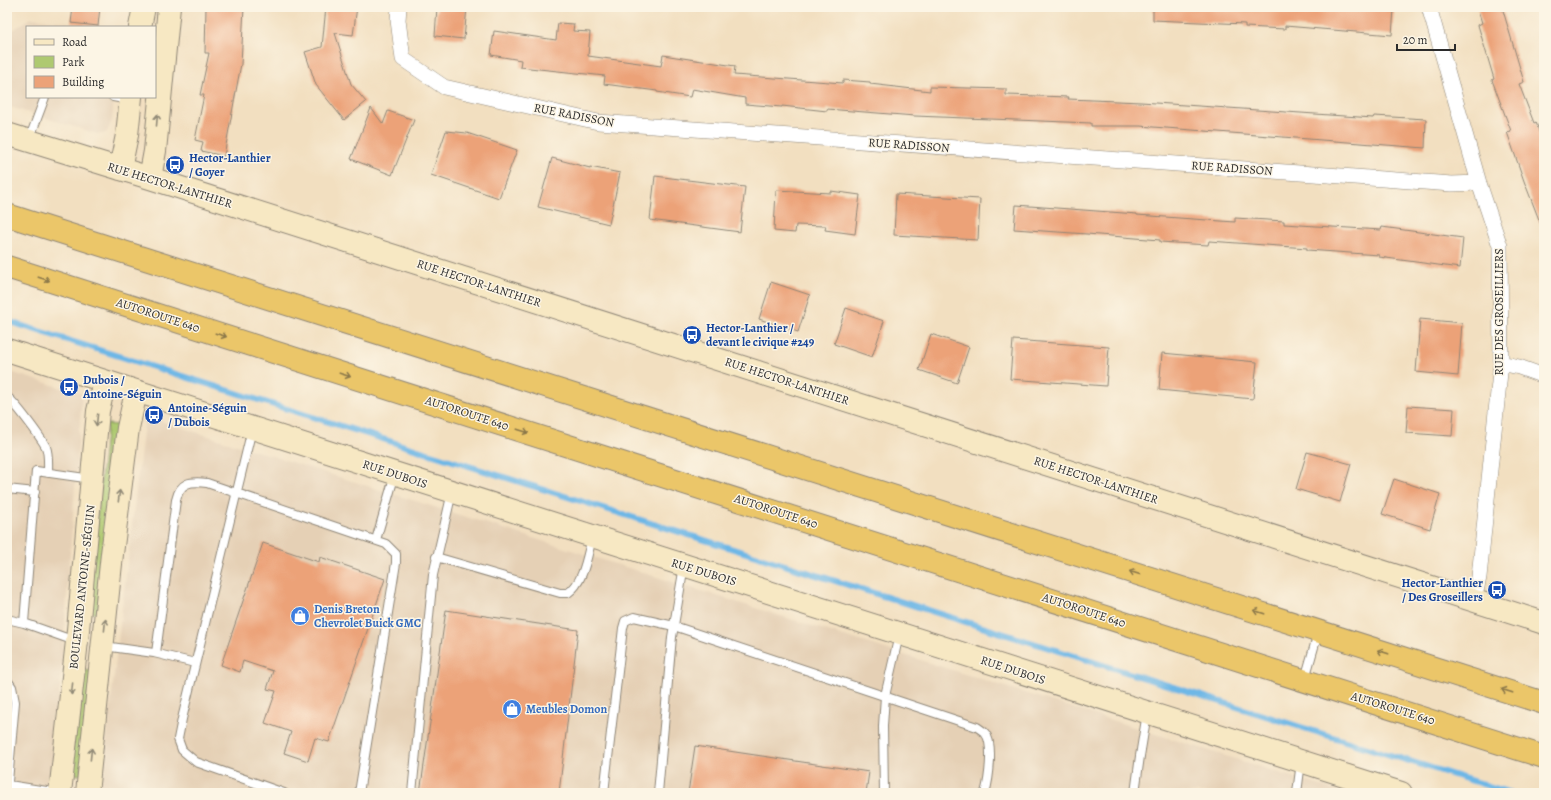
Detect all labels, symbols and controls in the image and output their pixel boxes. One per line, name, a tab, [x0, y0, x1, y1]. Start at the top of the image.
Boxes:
legend	[26, 26, 156, 98]
scale bar	[1397, 26, 1455, 52]
text: 20 m	[1403, 32, 1427, 48]
text: Road	[62, 34, 88, 50]
text: Park	[62, 54, 85, 70]
text: Building	[62, 74, 104, 90]
street label: RUE RADISSON	[532, 99, 616, 131]
one-way arrow	[154, 114, 161, 127]
street label: RUE RADISSON	[868, 134, 951, 156]
place label: Hector-Lanthier / Goyer	[189, 150, 271, 180]
bus stop icon: Hector-Lanthier / Goyer	[164, 154, 186, 176]
street label: RUE RADISSON	[1191, 157, 1274, 179]
street label: RUE HECTOR-LANTHIER	[106, 158, 235, 212]
street label: RUE DES GROSEILLIERS	[1491, 248, 1507, 376]
street label: RUE HECTOR-LANTHIER	[415, 255, 544, 311]
one-way arrow	[37, 276, 50, 283]
street label: AUTOROUTE 640	[113, 294, 202, 336]
place label: Hector-Lanthier / devant le civique #249	[706, 320, 815, 350]
bus stop icon: Hector-Lanthier / devant le civique #249	[681, 324, 703, 346]
one-way arrow	[215, 332, 227, 340]
street label: RUE HECTOR-LANTHIER	[723, 353, 852, 409]
place label: Dubois / Antoine-Séguin	[82, 372, 162, 402]
one-way arrow	[339, 372, 352, 379]
bus stop icon: Dubois / Antoine-Séguin	[58, 376, 80, 398]
street label: AUTOROUTE 640	[422, 392, 511, 434]
place label: Antoine-Séguin / Dubois	[167, 400, 247, 430]
bus stop icon: Antoine-Séguin / Dubois	[143, 404, 165, 426]
one-way arrow	[94, 413, 101, 426]
one-way arrow	[516, 428, 529, 435]
street label: RUE HECTOR-LANTHIER	[1032, 452, 1161, 508]
street label: RUE DUBOIS	[360, 456, 430, 492]
one-way arrow	[115, 490, 123, 503]
street label: AUTOROUTE 640	[731, 490, 820, 532]
street label: BOULEVARD ANTOINE-SÉGUIN	[65, 504, 99, 670]
street label: RUE DUBOIS	[669, 554, 739, 590]
one-way arrow	[1129, 569, 1142, 576]
place label: Hector-Lanthier / Des Groseillers	[1401, 575, 1483, 605]
bus stop icon: Hector-Lanthier / Des Groseillers	[1486, 579, 1508, 601]
street label: AUTOROUTE 640	[1039, 589, 1128, 631]
place label: Denis Breton Chevrolet Buick GMC	[314, 601, 421, 631]
shop icon: Denis Breton Chevrolet Buick GMC	[289, 605, 311, 627]
one-way arrow	[1253, 608, 1266, 615]
one-way arrow	[101, 619, 108, 632]
one-way arrow	[1377, 648, 1390, 655]
street label: RUE DUBOIS	[978, 652, 1048, 688]
one-way arrow	[68, 682, 75, 695]
street label: AUTOROUTE 640	[1348, 687, 1437, 728]
one-way arrow	[1501, 687, 1514, 694]
shop icon: Meubles Domon	[501, 698, 523, 720]
place label: Meubles Domon	[526, 701, 608, 717]
one-way arrow	[88, 748, 95, 761]

